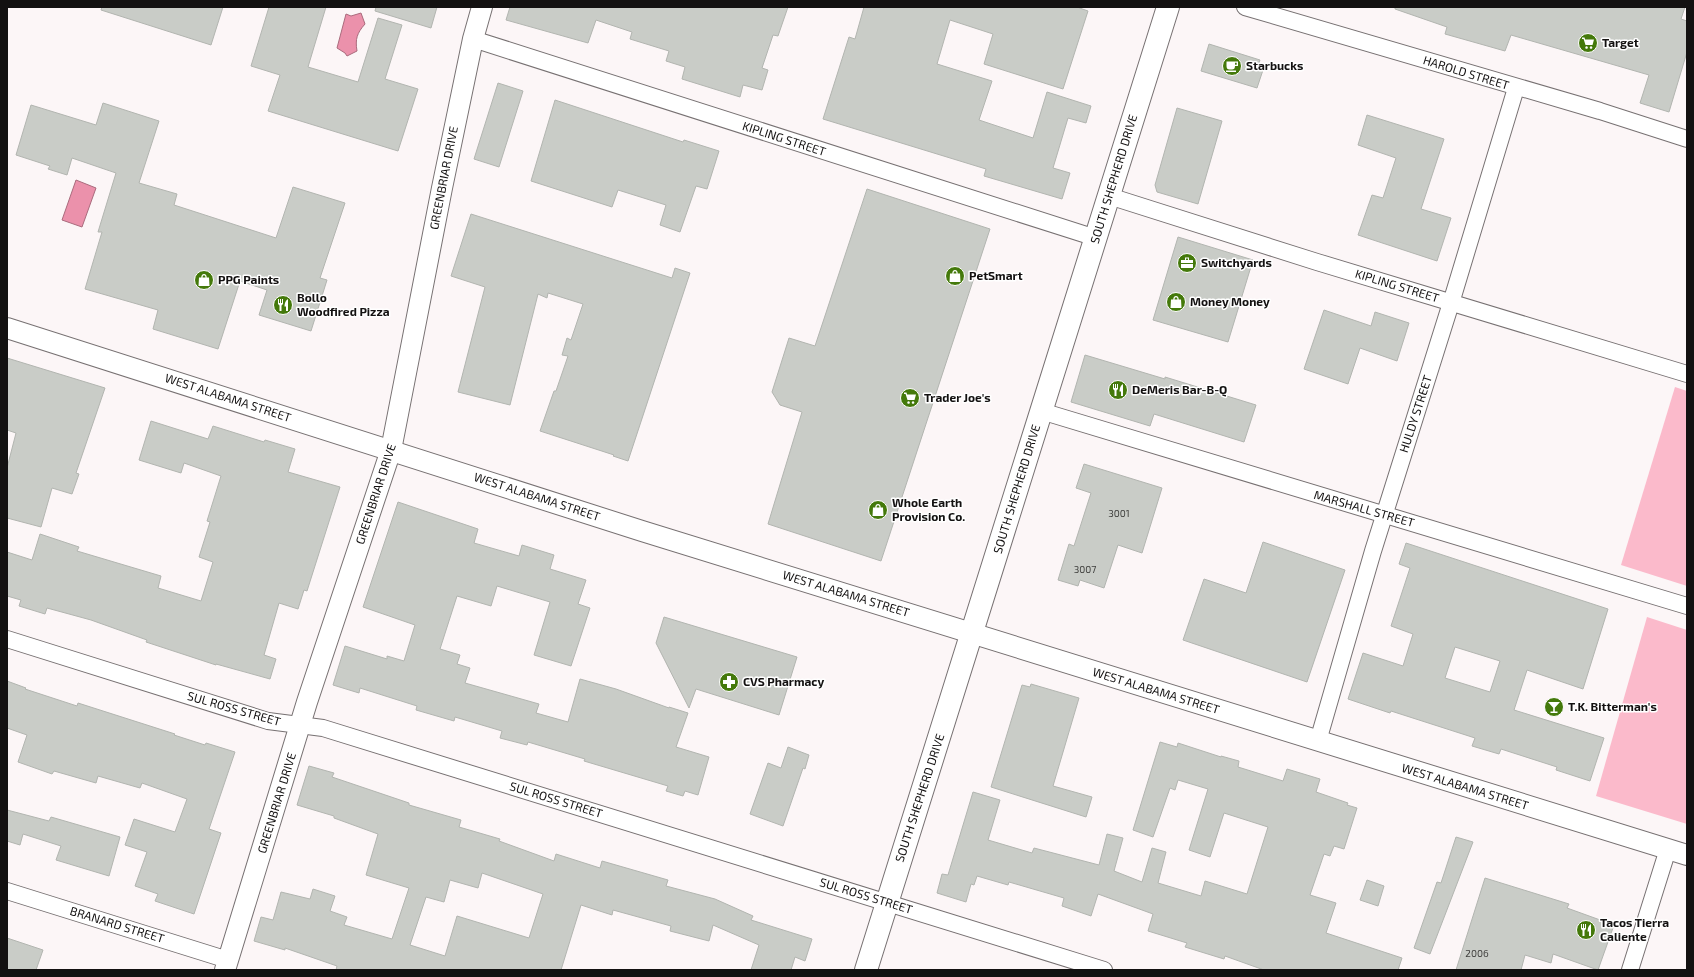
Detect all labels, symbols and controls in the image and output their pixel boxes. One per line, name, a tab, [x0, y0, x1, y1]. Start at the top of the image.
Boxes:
supermarket icon: Target	[1577, 32, 1599, 54]
place label: Target	[1602, 35, 1639, 49]
street label: HAROLD STREET	[1422, 52, 1511, 92]
cafe icon: Starbucks	[1221, 55, 1243, 77]
place label: Starbucks	[1246, 58, 1303, 72]
street label: SOUTH SHEPHERD DRIVE	[1087, 112, 1139, 245]
street label: KIPLING STREET	[741, 118, 828, 158]
street label: GREENBRIAR DRIVE	[426, 125, 460, 231]
office icon: Switchyards	[1176, 252, 1198, 274]
place label: Switchyards	[1201, 255, 1272, 270]
shop icon: PetSmart	[944, 265, 966, 287]
street label: KIPLING STREET	[1354, 266, 1441, 304]
place label: PetSmart	[969, 268, 1023, 282]
shop icon: PPG Paints	[193, 269, 215, 291]
place label: PPG Paints	[218, 272, 279, 286]
place label: Bollo Woodfired Pizza	[297, 290, 390, 318]
shop icon: Money Money	[1165, 291, 1187, 313]
restaurant icon: Bollo Woodfired Pizza	[272, 294, 294, 316]
place label: Money Money	[1190, 294, 1270, 309]
street label: WEST ALABAMA STREET	[163, 370, 293, 424]
street label: HULDY STREET	[1396, 373, 1434, 454]
restaurant icon: DeMeris Bar-B-Q	[1107, 379, 1129, 401]
place label: DeMeris Bar-B-Q	[1132, 382, 1227, 397]
supermarket icon: Trader Joe's	[899, 387, 921, 409]
place label: Trader Joe's	[924, 390, 991, 404]
street label: SOUTH SHEPHERD DRIVE	[990, 422, 1042, 555]
street label: GREENBRIAR DRIVE	[352, 441, 398, 546]
street label: WEST ALABAMA STREET	[472, 469, 602, 523]
street label: MARSHALL STREET	[1312, 487, 1416, 529]
place label: Whole Earth Provision Co.	[892, 495, 965, 523]
shop icon: Whole Earth Provision Co.	[867, 499, 889, 521]
house number: 3001	[1108, 507, 1130, 519]
house number: 3007	[1074, 563, 1096, 575]
street label: WEST ALABAMA STREET	[781, 567, 911, 619]
street label: WEST ALABAMA STREET	[1091, 664, 1221, 716]
pharmacy icon: CVS Pharmacy	[718, 671, 740, 693]
place label: CVS Pharmacy	[743, 674, 824, 689]
street label: SUL ROSS STREET	[186, 688, 283, 728]
bar icon: T.K. Bitterman's	[1543, 696, 1565, 718]
place label: T.K. Bitterman's	[1568, 699, 1657, 713]
street label: SOUTH SHEPHERD DRIVE	[892, 731, 947, 864]
street label: GREENBRIAR DRIVE	[254, 750, 298, 855]
street label: WEST ALABAMA STREET	[1400, 760, 1530, 812]
street label: SUL ROSS STREET	[508, 778, 604, 820]
street label: SUL ROSS STREET	[818, 874, 914, 916]
street label: BRANARD STREET	[68, 903, 166, 945]
place label: Tacos Tierra Caliente	[1600, 915, 1669, 943]
restaurant icon: Tacos Tierra Caliente	[1575, 919, 1597, 941]
house number: 2006	[1465, 947, 1489, 959]

